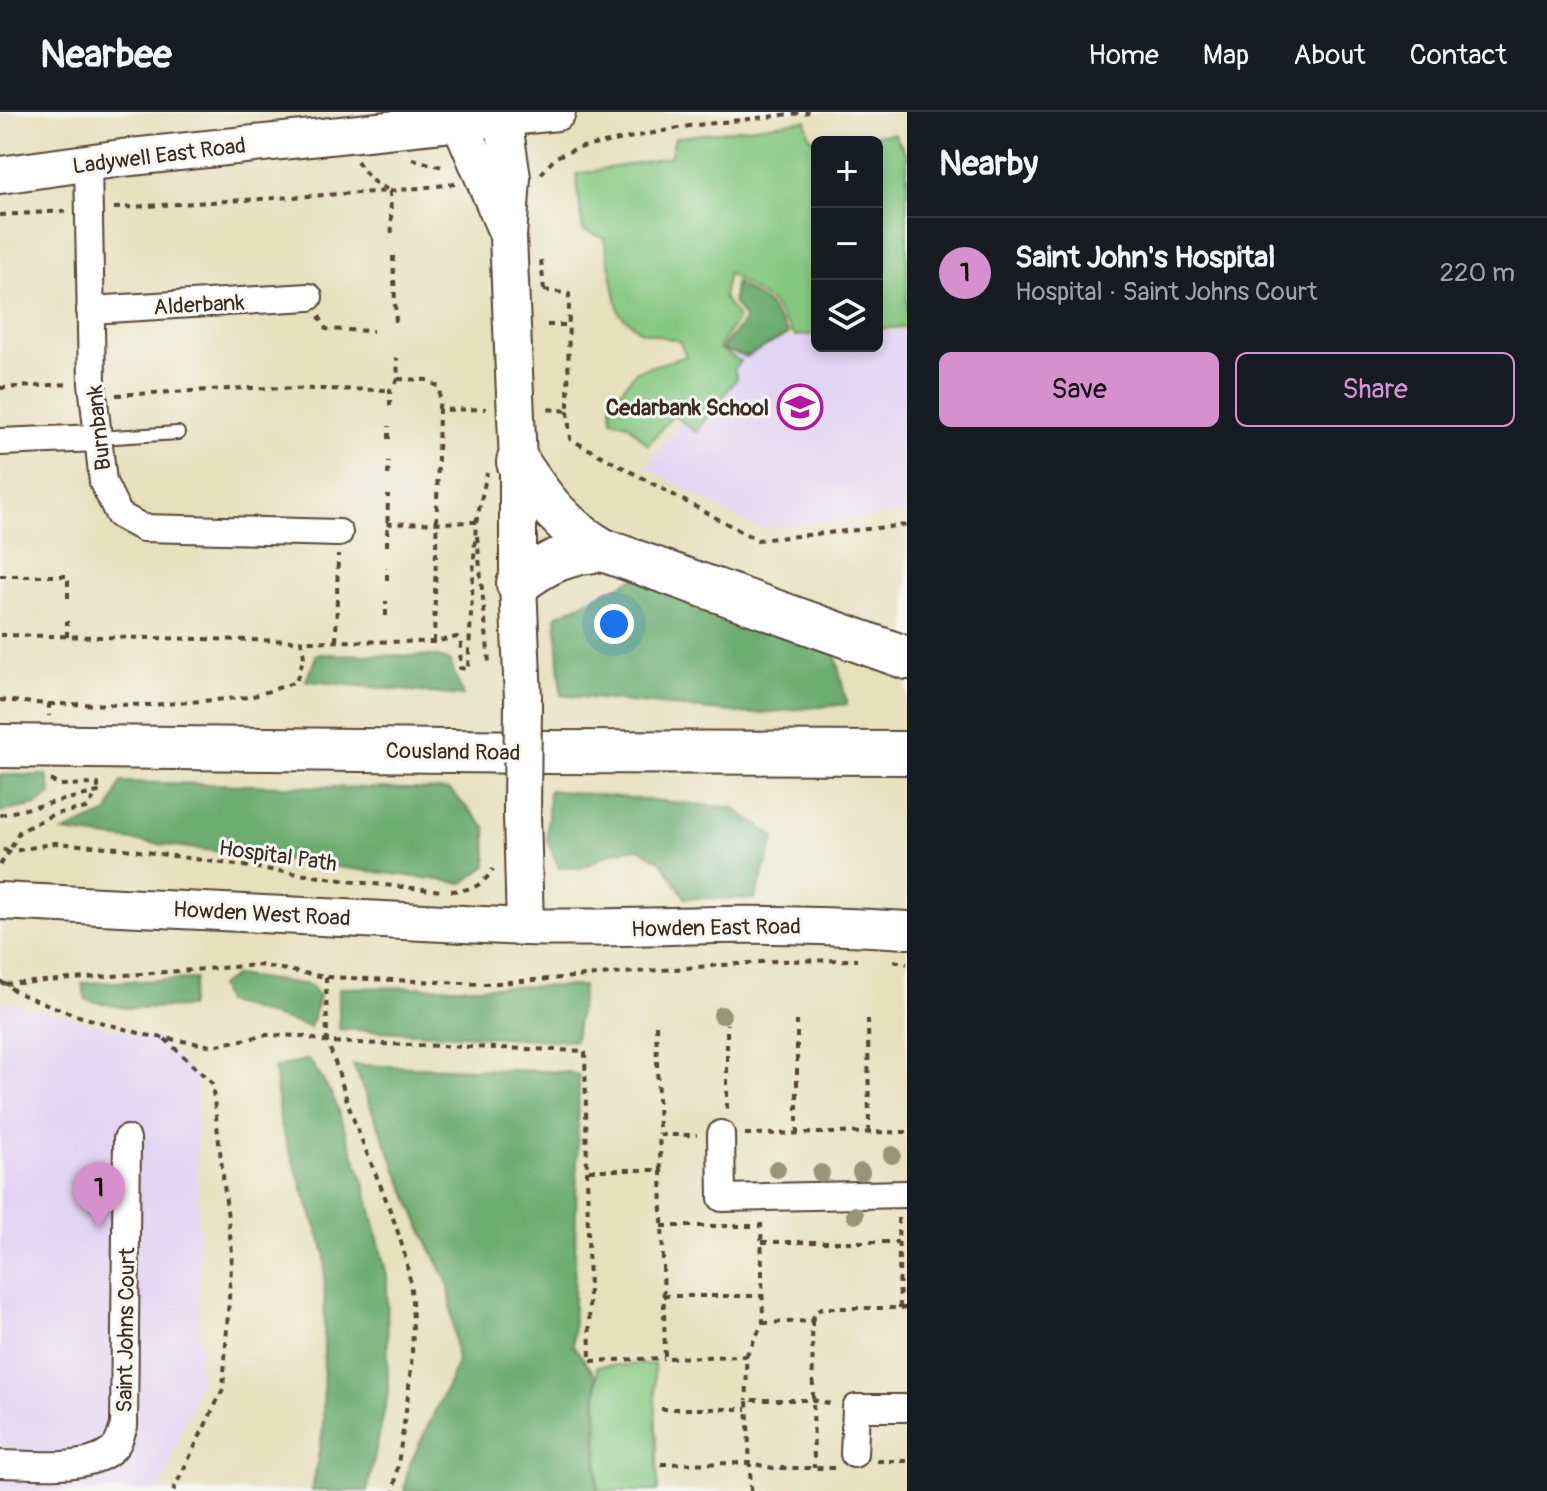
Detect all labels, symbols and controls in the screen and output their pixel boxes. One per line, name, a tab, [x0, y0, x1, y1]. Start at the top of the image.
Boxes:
text: Nearbee	[40, 31, 172, 79]
text: Home	[1088, 38, 1159, 73]
text: Map	[1203, 38, 1249, 73]
text: About	[1293, 38, 1366, 73]
text: Contact	[1410, 38, 1507, 73]
street label: Ladywell East Road	[71, 131, 247, 181]
map controls	[811, 136, 883, 352]
button: +	[811, 136, 883, 208]
text: Nearby	[939, 143, 1038, 186]
button: −	[811, 208, 883, 280]
text: Saint John's Hospital	[1015, 239, 1275, 276]
text: 1	[960, 257, 970, 289]
text: 220 m	[1439, 257, 1515, 289]
text: Hospital · Saint Johns Court	[1015, 276, 1317, 308]
button: layers	[811, 280, 883, 352]
street label: Alderbank	[153, 289, 245, 321]
button: Save	[939, 352, 1219, 427]
button: Share	[1235, 352, 1515, 427]
school or university icon: Cedarbank School	[776, 383, 824, 431]
street label: Burnbank	[81, 384, 117, 472]
place label: Cedarbank School	[606, 394, 769, 422]
your location	[594, 604, 634, 644]
street label: Cousland Road	[385, 737, 521, 767]
street label: Hospital Path	[217, 834, 339, 878]
street label: Howden West Road	[172, 895, 351, 933]
street label: Howden East Road	[631, 913, 801, 943]
pin: 1	[73, 1162, 125, 1228]
street label: Saint Johns Court	[111, 1247, 141, 1413]

